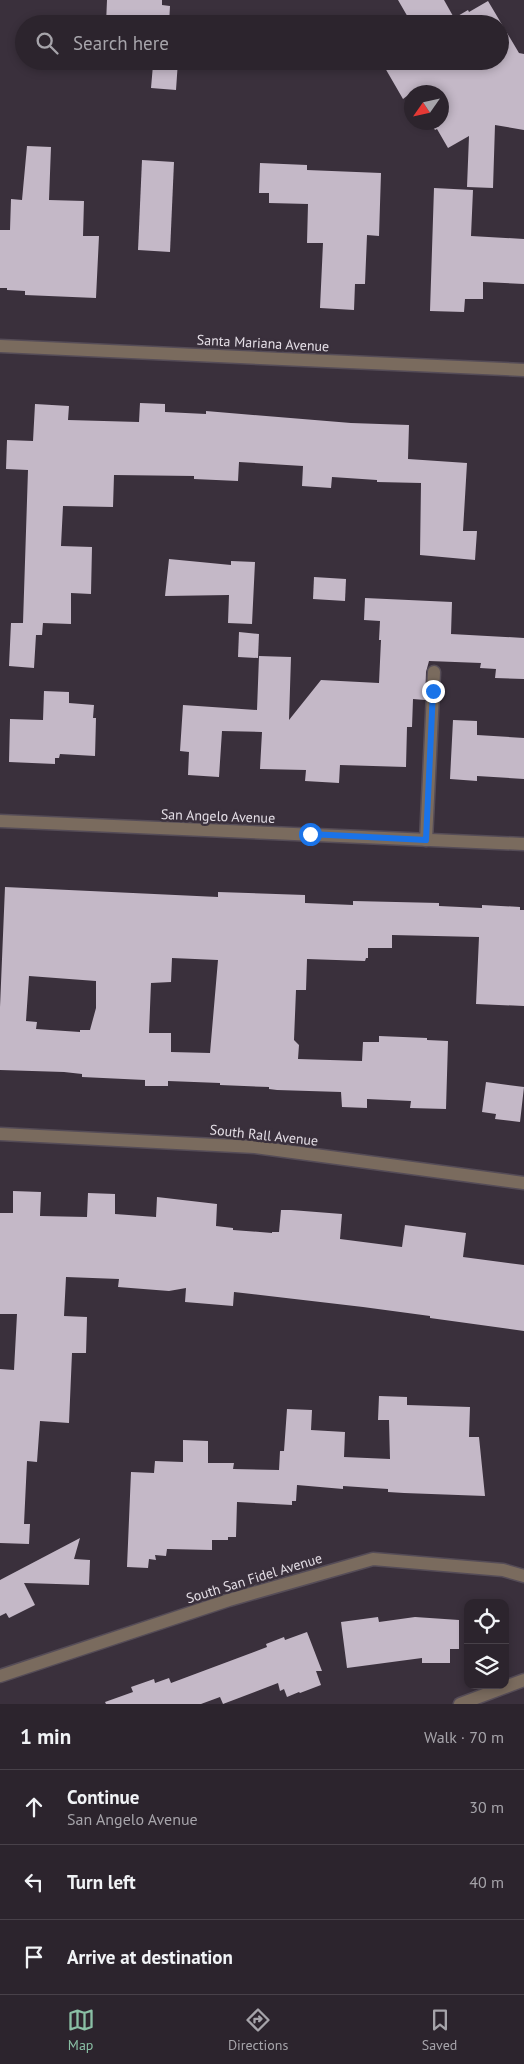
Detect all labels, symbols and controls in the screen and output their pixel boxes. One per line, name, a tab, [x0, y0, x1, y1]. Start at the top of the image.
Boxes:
search box	[15, 15, 509, 70]
icon: search	[33, 29, 61, 57]
text: Search here	[73, 31, 169, 55]
north arrow	[404, 85, 449, 130]
street label: Santa Mariana Avenue	[196, 331, 330, 355]
route end	[422, 680, 445, 703]
street label: San Angelo Avenue	[161, 805, 275, 827]
route start	[299, 823, 322, 846]
street label: South Rall Avenue	[209, 1120, 319, 1150]
street label: South San Fidel Avenue	[184, 1549, 324, 1607]
map controls	[464, 1599, 509, 1689]
button: locate	[464, 1599, 509, 1644]
button: layers	[464, 1644, 509, 1689]
text: 1 min	[20, 1723, 71, 1750]
text: Walk · 70 m	[424, 1727, 504, 1747]
text: Continue	[67, 1785, 139, 1809]
icon: ahead	[20, 1793, 48, 1821]
text: 30 m	[469, 1797, 504, 1817]
text: San Angelo Avenue	[67, 1809, 198, 1829]
icon: left	[20, 1868, 48, 1896]
text: Turn left	[67, 1870, 136, 1894]
text: 40 m	[469, 1872, 504, 1892]
icon: arrive	[20, 1943, 48, 1971]
text: Arrive at destination	[67, 1945, 233, 1969]
tab: Map	[67, 2006, 95, 2054]
tab: Directions	[228, 2006, 288, 2054]
tab: Saved	[422, 2006, 457, 2054]

